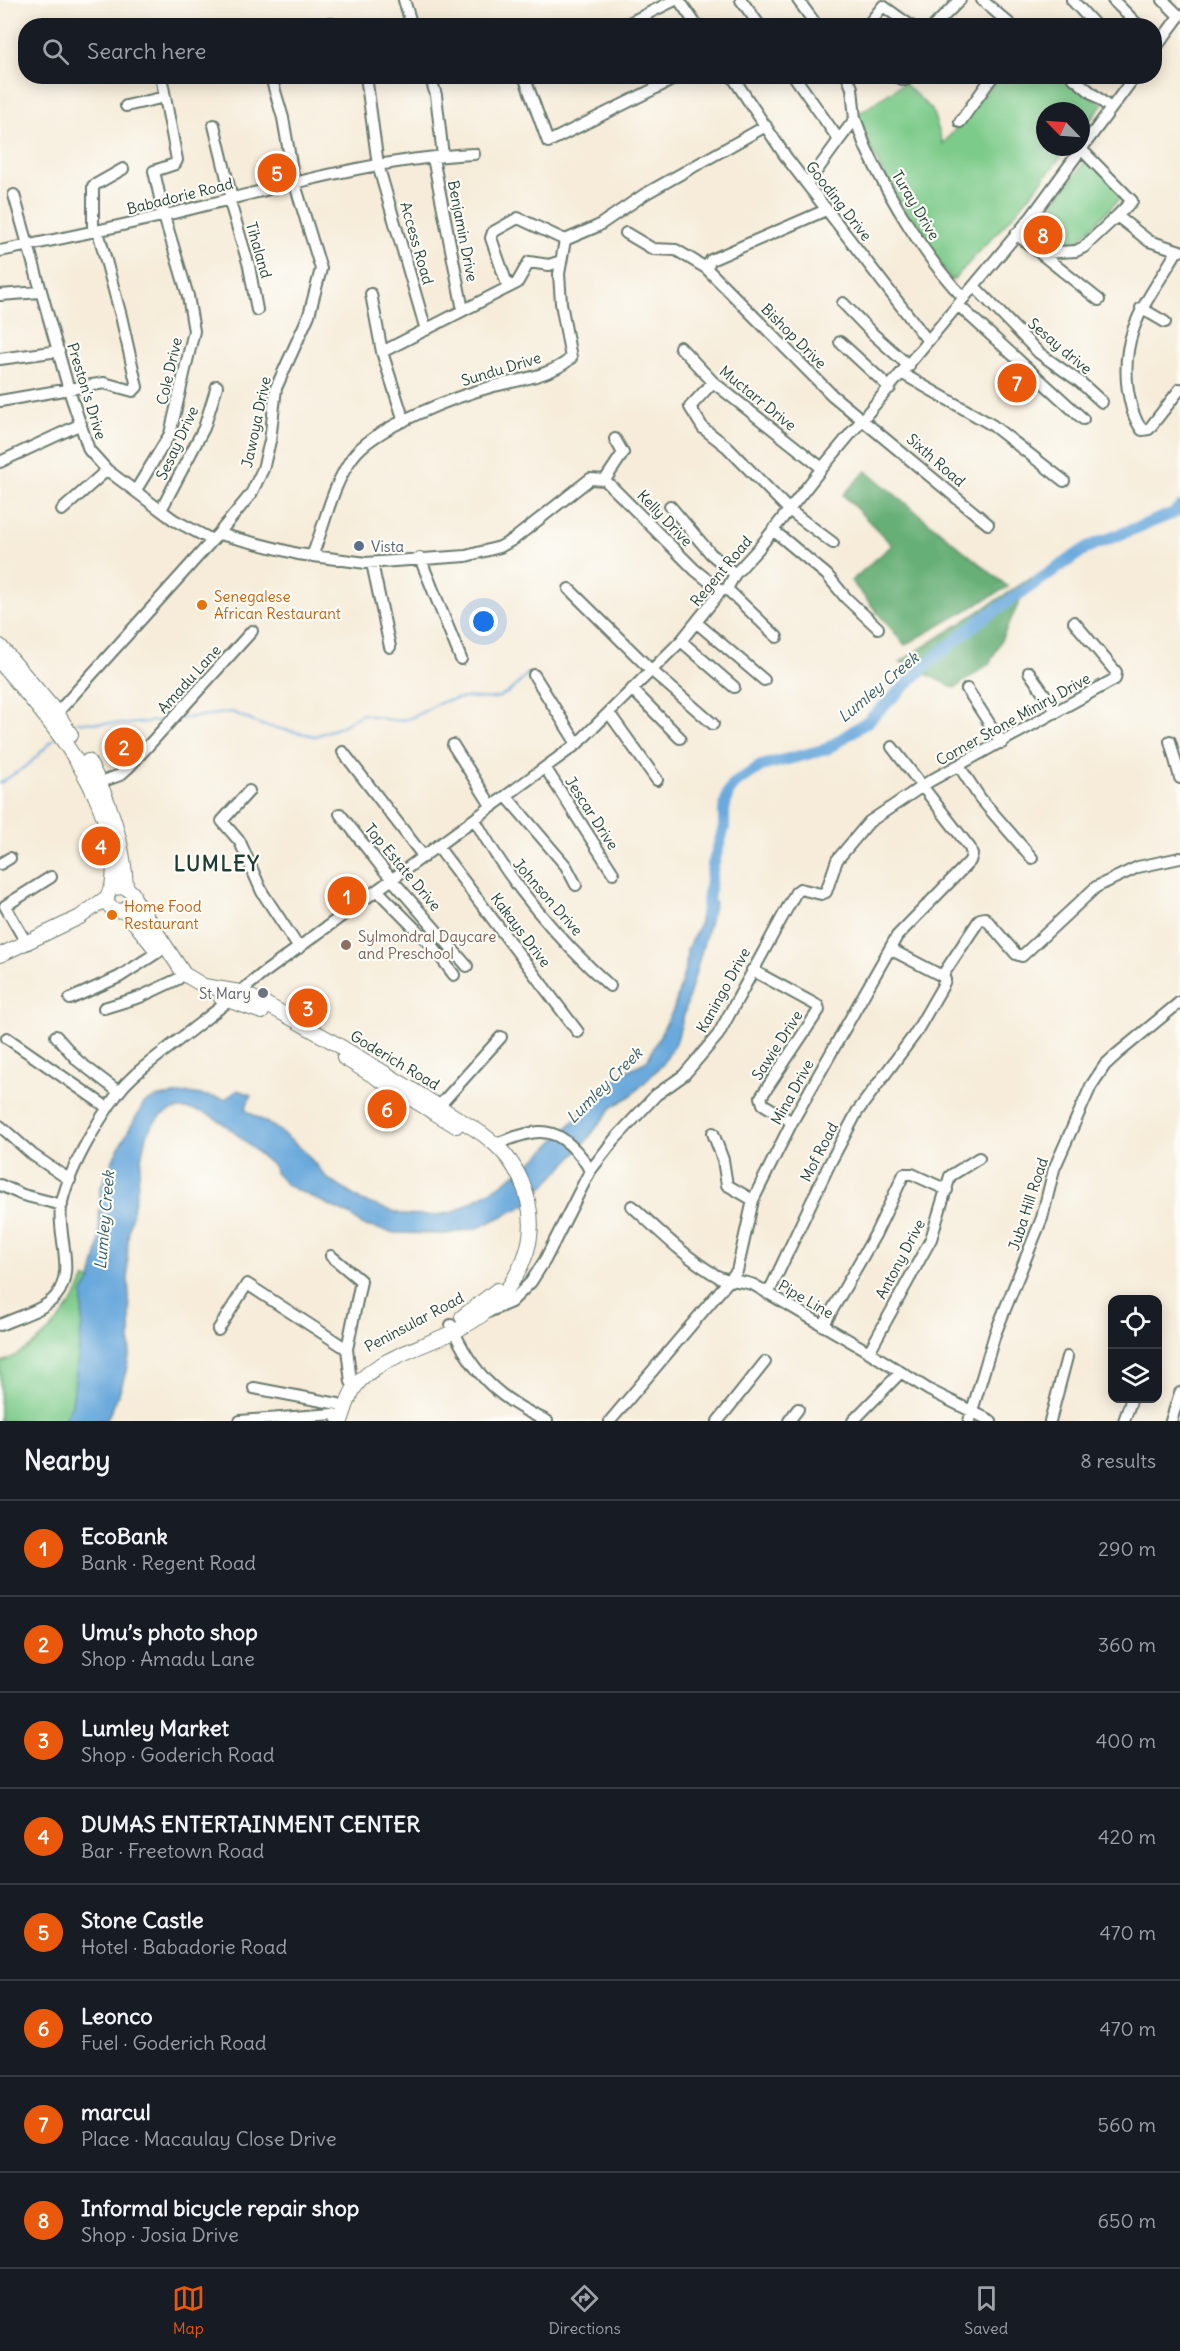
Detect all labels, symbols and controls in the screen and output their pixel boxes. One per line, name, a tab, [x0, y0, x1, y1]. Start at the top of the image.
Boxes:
search box	[18, 18, 1162, 84]
icon: search	[39, 35, 72, 68]
text: Search here	[87, 37, 206, 65]
north arrow	[1036, 102, 1090, 156]
pin: 5	[258, 150, 296, 195]
street label: Gooding Drive	[802, 157, 876, 245]
street label: Turay Drive	[888, 167, 944, 243]
street label: Babadorie Road	[125, 174, 235, 218]
street label: Benjamin Drive	[444, 179, 482, 283]
street label: Access Road	[396, 200, 438, 287]
pin: 8	[1024, 212, 1062, 258]
street label: Tihaland	[242, 220, 276, 281]
street label: Bishop Drive	[757, 299, 831, 373]
street label: Sesay drive	[1024, 314, 1096, 378]
street label: Cole Drive	[152, 335, 186, 407]
street label: Preston's Drive	[63, 340, 111, 442]
street label: Sundu Drive	[459, 348, 543, 390]
pin: 7	[998, 360, 1036, 406]
street label: Muctarr Drive	[716, 361, 800, 435]
street label: Jawoya Drive	[237, 375, 275, 469]
street label: Sesay Drive	[152, 403, 202, 483]
street label: Sixth Road	[903, 429, 969, 491]
street label: Kelly Drive	[633, 486, 697, 550]
street label: Regent Road	[686, 532, 756, 610]
place label: Vista	[371, 537, 405, 556]
marker: Vista	[352, 539, 366, 553]
place label: Senegalese African Restaurant	[214, 587, 341, 623]
marker: Senegalese African Restaurant	[195, 598, 209, 612]
your location	[469, 607, 498, 636]
street label: Amadu Lane	[153, 641, 225, 717]
water label: Lumley Creek	[834, 646, 924, 726]
street label: Corner Stone Miniry Drive	[932, 669, 1094, 769]
pin: 2	[104, 724, 144, 770]
street label: Jescar Drive	[561, 773, 623, 853]
street label: Top Estate Drive	[361, 819, 445, 915]
pin: 4	[82, 824, 120, 868]
district label: LUMLEY	[174, 850, 260, 877]
street label: Johnson Drive	[509, 854, 587, 940]
pin: 1	[328, 874, 366, 918]
street label: Kakays Drive	[487, 889, 555, 971]
place label: Home Food Restaurant	[124, 897, 202, 933]
marker: Home Food Restaurant	[105, 908, 119, 922]
place label: Sylmondral Daycare and Preschool	[358, 927, 496, 963]
marker: Sylmondral Daycare and Preschool	[339, 938, 353, 952]
street label: Kaningo Drive	[692, 944, 754, 1036]
place label: St Mary	[199, 984, 251, 1003]
marker: St Mary	[256, 986, 270, 1000]
pin: 3	[288, 986, 328, 1030]
street label: Sawie Drive	[747, 1007, 807, 1083]
street label: Goderich Road	[347, 1026, 443, 1094]
water label: Lumley Creek	[562, 1042, 647, 1127]
street label: Mina Drive	[766, 1056, 818, 1128]
pin: 6	[368, 1086, 406, 1132]
street label: Mof Road	[796, 1119, 842, 1185]
street label: Juba Hill Road	[1004, 1155, 1052, 1253]
water label: Lumley Creek	[90, 1168, 118, 1270]
street label: Antony Drive	[871, 1216, 929, 1302]
street label: Pipe Line	[775, 1276, 837, 1322]
street label: Peninsular Road	[361, 1288, 467, 1356]
map controls	[1108, 1295, 1162, 1403]
button: locate	[1108, 1295, 1162, 1349]
button: layers	[1108, 1349, 1162, 1403]
text: Nearby	[24, 1444, 110, 1477]
text: 8 results	[1080, 1448, 1156, 1473]
text: EcoBank	[81, 1522, 168, 1550]
text: 1	[40, 1536, 47, 1561]
text: 290 m	[1098, 1536, 1156, 1561]
text: Bank · Regent Road	[81, 1550, 256, 1575]
text: Umu’s photo shop	[81, 1618, 258, 1646]
text: 2	[38, 1632, 49, 1657]
text: 360 m	[1098, 1632, 1156, 1657]
text: Shop · Amadu Lane	[81, 1646, 255, 1671]
text: Lumley Market	[81, 1714, 229, 1742]
text: 3	[38, 1728, 49, 1753]
text: 400 m	[1096, 1728, 1156, 1753]
text: Shop · Goderich Road	[81, 1742, 274, 1767]
text: DUMAS ENTERTAINMENT CENTER	[81, 1810, 420, 1838]
text: 4	[38, 1824, 49, 1849]
text: 420 m	[1098, 1824, 1156, 1849]
text: Bar · Freetown Road	[81, 1838, 264, 1863]
text: Stone Castle	[81, 1906, 204, 1934]
text: 5	[38, 1920, 49, 1945]
text: 470 m	[1099, 1920, 1156, 1945]
text: Hotel · Babadorie Road	[81, 1934, 287, 1959]
text: Leonco	[81, 2002, 153, 2030]
text: 6	[38, 2016, 49, 2041]
text: 470 m	[1099, 2016, 1156, 2041]
text: Fuel · Goderich Road	[81, 2030, 267, 2055]
text: marcul	[81, 2098, 151, 2126]
text: 7	[39, 2112, 48, 2137]
text: 560 m	[1098, 2112, 1156, 2137]
text: Place · Macaulay Close Drive	[81, 2126, 337, 2151]
text: Informal bicycle repair shop	[81, 2194, 359, 2222]
text: 8	[38, 2208, 49, 2233]
text: 650 m	[1098, 2208, 1156, 2233]
text: Shop · Josia Drive	[81, 2222, 239, 2247]
tab: Map	[172, 2282, 205, 2338]
tab: Directions	[548, 2282, 621, 2338]
tab: Saved	[964, 2282, 1008, 2338]

